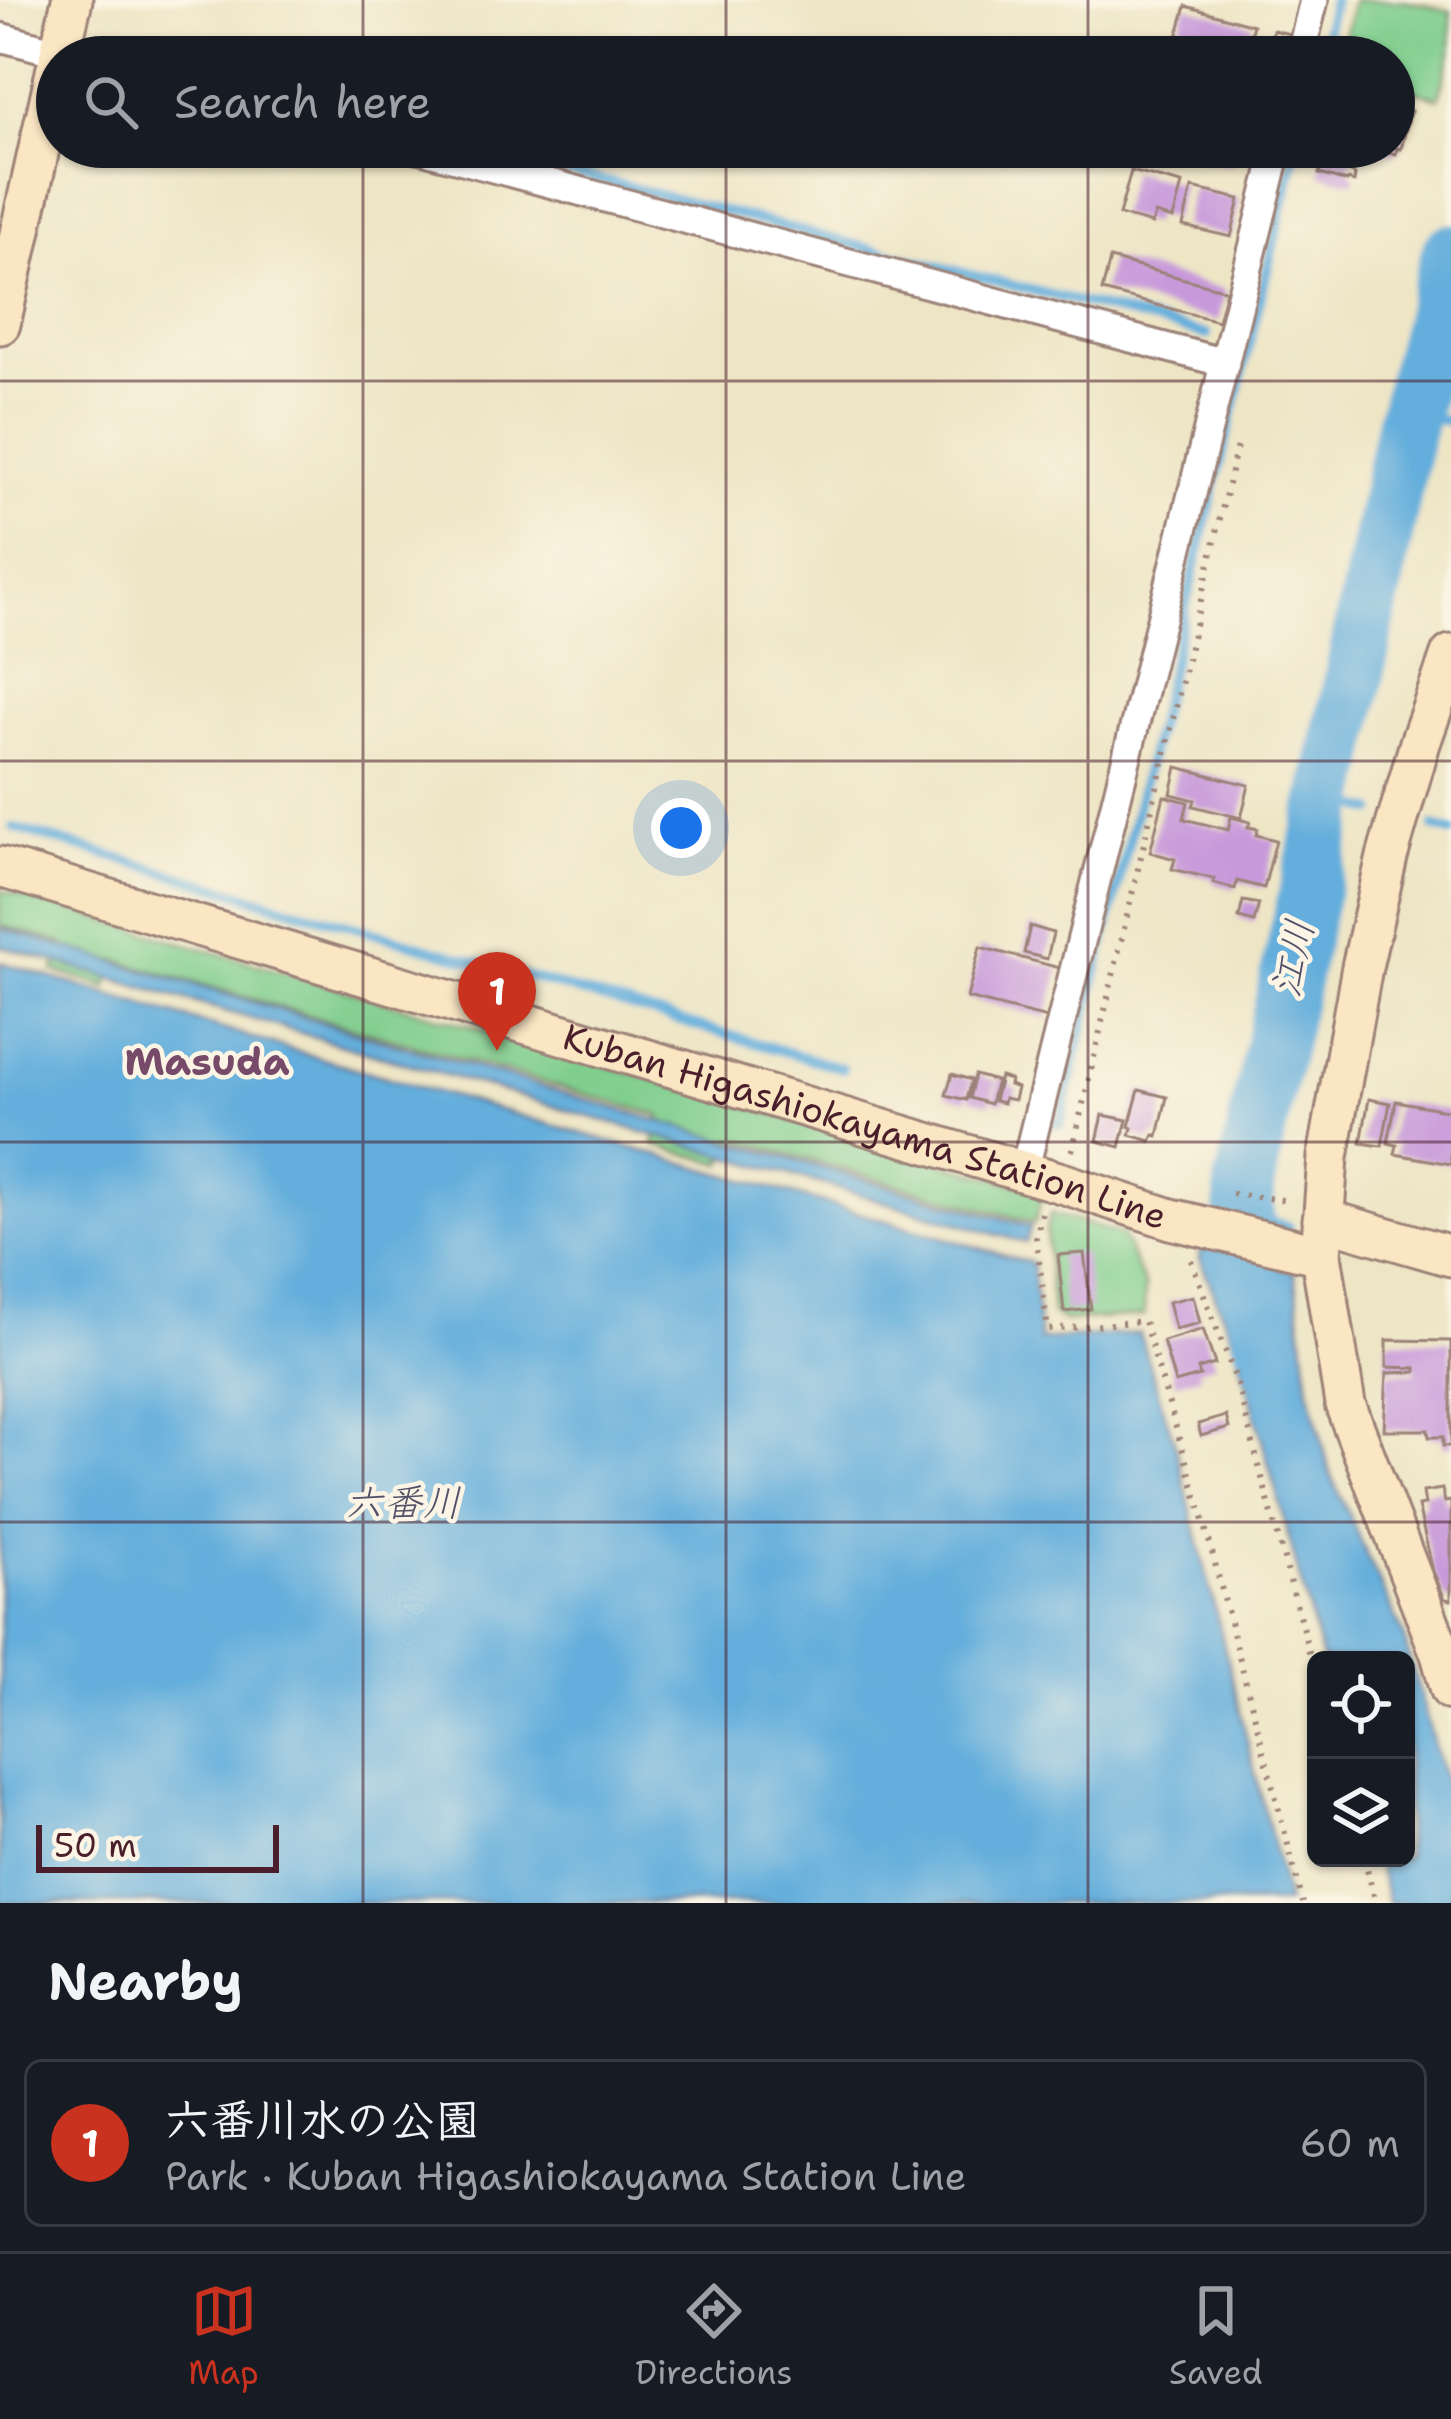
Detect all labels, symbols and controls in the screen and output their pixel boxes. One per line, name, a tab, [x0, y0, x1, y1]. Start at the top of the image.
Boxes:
search box	[36, 36, 1415, 168]
icon: search	[78, 69, 144, 135]
text: Search here	[174, 72, 431, 132]
your location	[651, 798, 711, 858]
water label: 江川	[1258, 914, 1326, 1002]
pin: 1	[458, 952, 536, 1051]
street label: Kuban Higashiokayama Station Line	[557, 1012, 1173, 1240]
district label: Masuda	[124, 1035, 290, 1087]
water label: 六番川	[344, 1476, 462, 1528]
map controls	[1307, 1651, 1415, 1867]
button: locate	[1307, 1651, 1415, 1759]
button: layers	[1307, 1759, 1415, 1867]
scale bar	[36, 1819, 279, 1872]
text: 50 m	[54, 1823, 137, 1868]
text: Nearby	[48, 1947, 243, 2015]
text: 六番川水の公園	[165, 2090, 480, 2150]
text: 1	[81, 2117, 99, 2169]
text: 60 m	[1300, 2117, 1400, 2169]
text: Park · Kuban Higashiokayama Station Line	[165, 2150, 966, 2202]
tab: Map	[188, 2278, 259, 2395]
tab: Directions	[635, 2278, 793, 2395]
tab: Saved	[1169, 2278, 1263, 2395]

